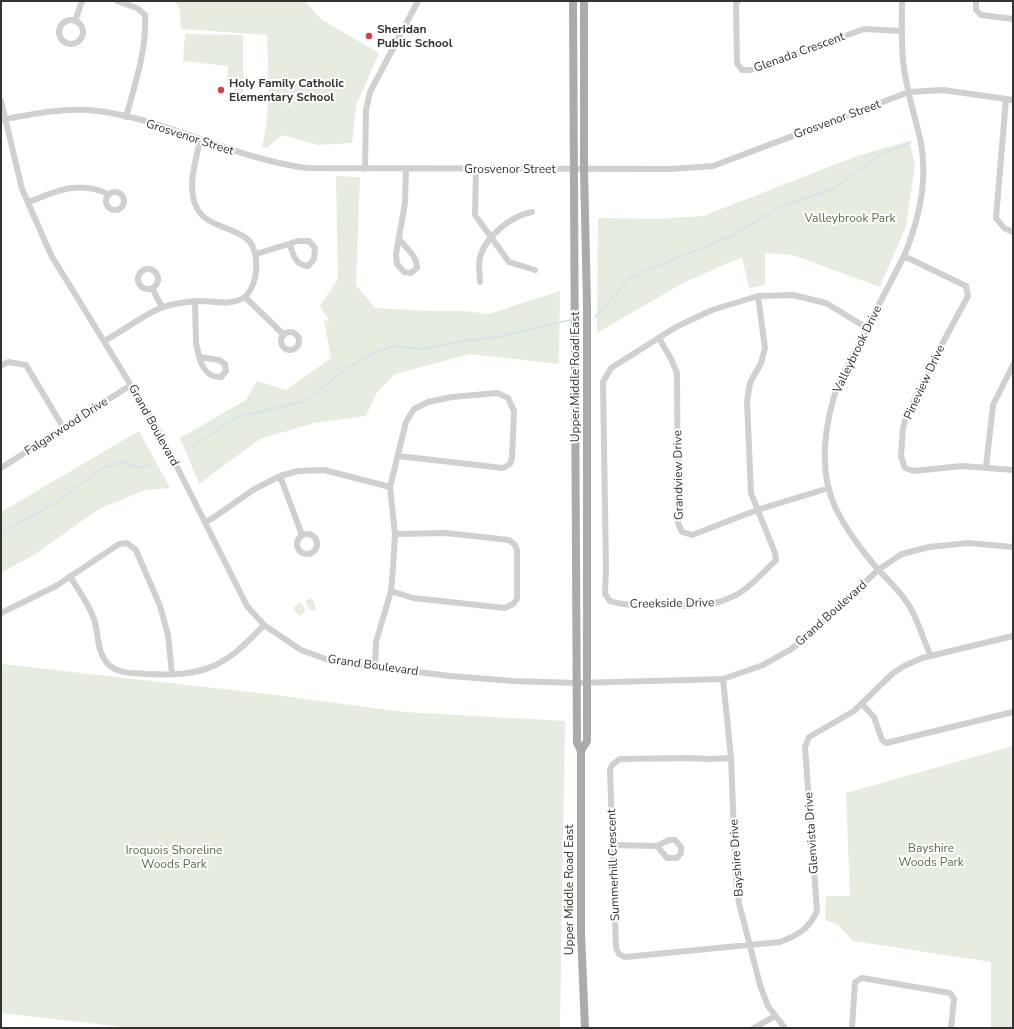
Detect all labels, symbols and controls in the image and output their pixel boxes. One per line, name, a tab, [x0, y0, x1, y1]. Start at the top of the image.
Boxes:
place label: Sheridan Public School	[377, 21, 453, 51]
street label: Glenada Crescent	[751, 28, 847, 76]
marker: Sheridan Public School	[364, 31, 374, 41]
place label: Holy Family Catholic Elementary School	[229, 75, 344, 105]
marker: Holy Family Catholic Elementary School	[216, 85, 226, 95]
street label: Grosvenor Street	[791, 96, 883, 142]
street label: Grosvenor Street	[144, 115, 237, 159]
street label: Grosvenor Street	[464, 161, 556, 177]
park label: Valleybrook Park	[803, 210, 897, 226]
street label: Valleybrook Drive	[828, 303, 885, 396]
street label: Upper Middle Road East	[567, 311, 583, 442]
street label: Pineview Drive	[900, 342, 948, 422]
street label: Grand Boulevard	[125, 381, 183, 469]
street label: Falgarwood Drive	[21, 393, 111, 459]
street label: Grandview Drive	[669, 430, 687, 520]
street label: Grand Boulevard	[792, 577, 870, 649]
street label: Creekside Drive	[630, 594, 714, 612]
street label: Grand Boulevard	[327, 651, 419, 679]
street label: Glenvista Drive	[800, 791, 822, 875]
street label: Summerhill Crescent	[603, 808, 623, 921]
street label: Bayshire Drive	[725, 819, 747, 897]
street label: Upper Middle Road East	[561, 824, 577, 955]
park label: Bayshire Woods Park	[898, 840, 965, 870]
park label: Iroquois Shoreline Woods Park	[125, 842, 223, 872]

